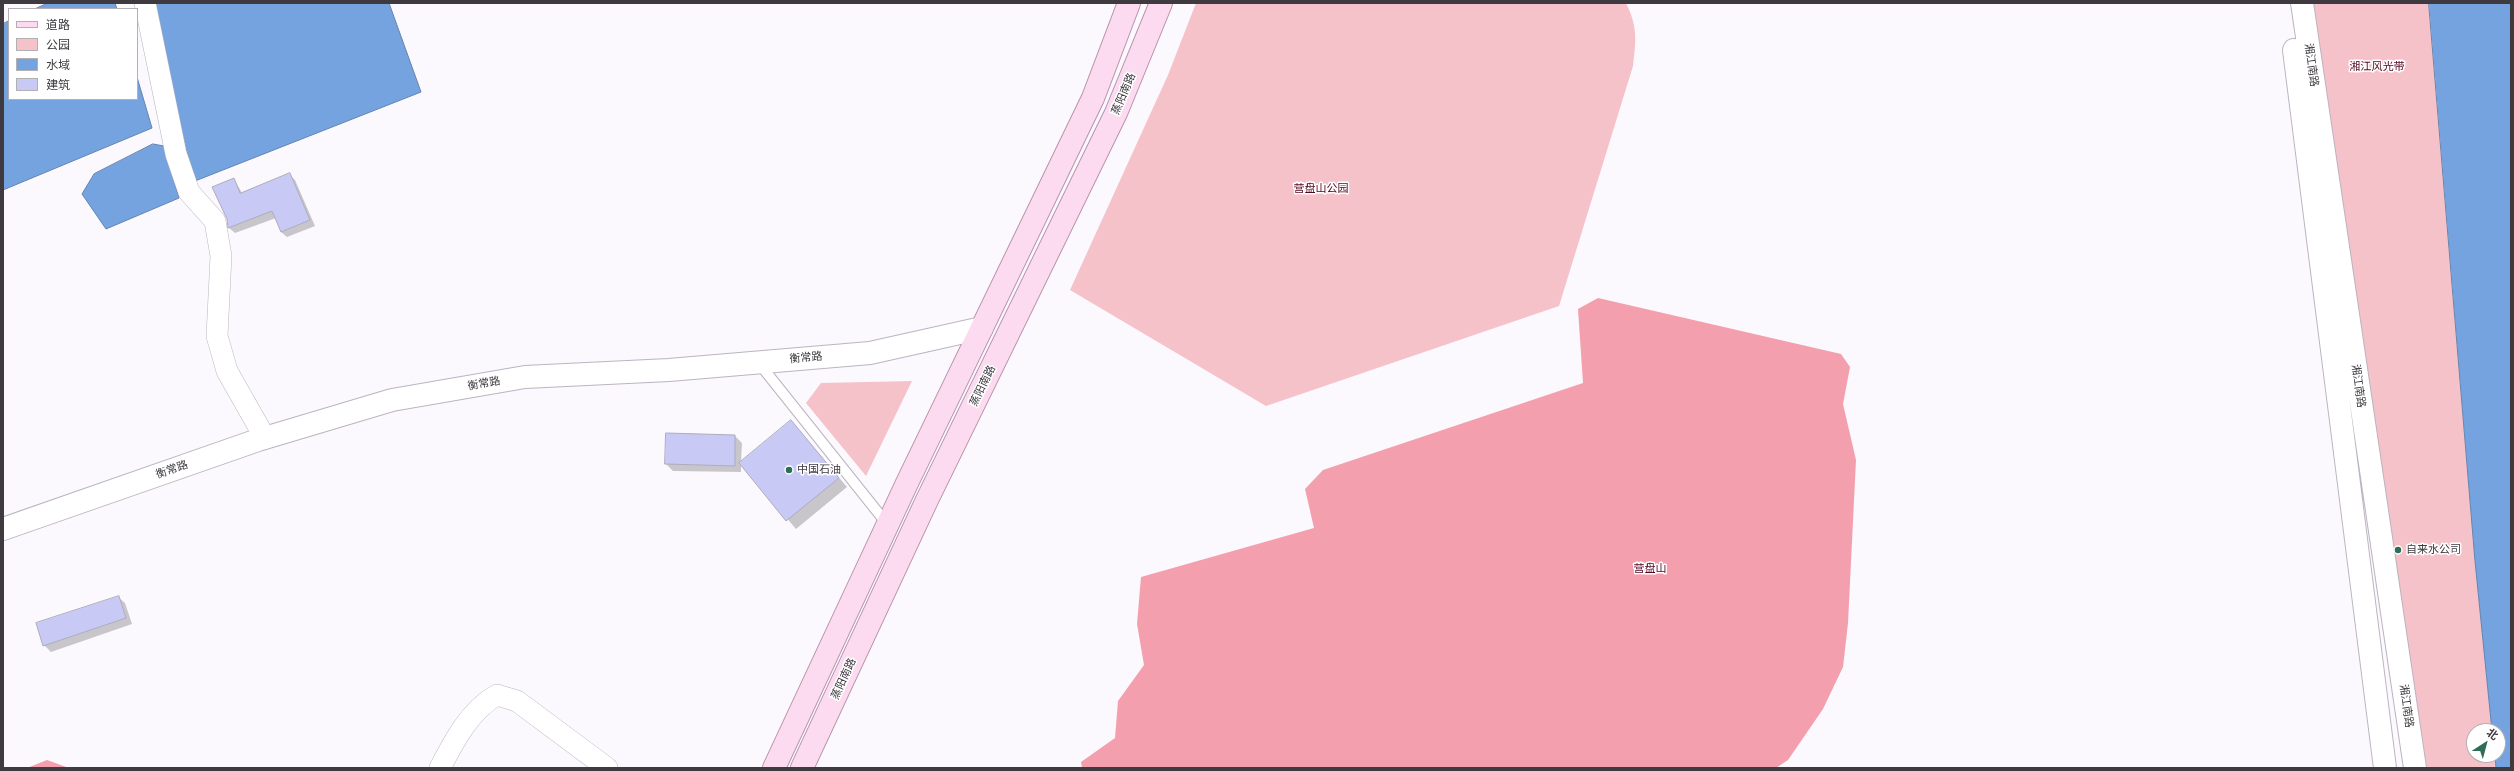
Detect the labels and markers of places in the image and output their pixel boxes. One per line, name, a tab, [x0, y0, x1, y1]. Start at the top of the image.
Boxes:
place label: 中国石油	[797, 463, 841, 477]
marker: 中国石油	[784, 465, 794, 475]
place label: 自来水公司	[2406, 543, 2461, 557]
marker: 自来水公司	[2393, 545, 2403, 555]

